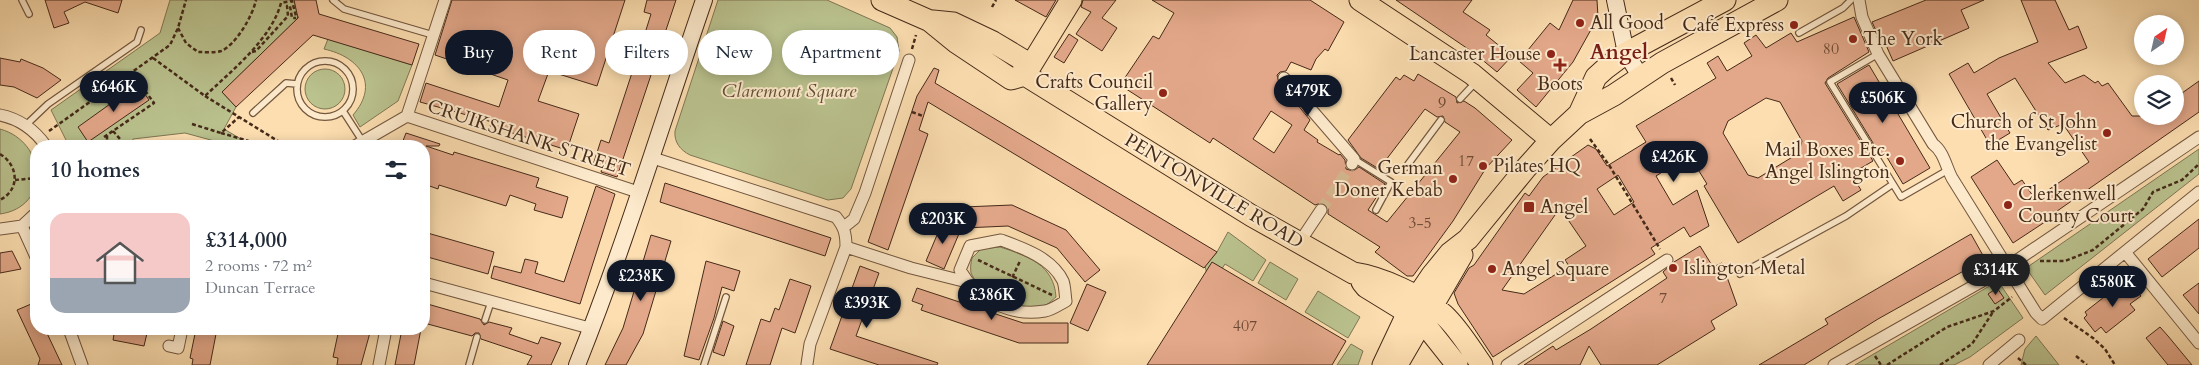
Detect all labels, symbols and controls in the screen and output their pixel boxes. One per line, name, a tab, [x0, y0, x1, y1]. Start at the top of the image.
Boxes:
place label: All Good	[1590, 10, 1664, 36]
place label: Cafe Express	[1682, 12, 1784, 38]
north arrow	[2134, 15, 2184, 65]
map controls	[2134, 15, 2184, 125]
marker: All Good	[1574, 17, 1586, 29]
marker: Cafe Express	[1788, 19, 1800, 31]
place label: The York	[1863, 26, 1943, 52]
chip: Buy	[445, 30, 513, 75]
chip: Rent	[523, 30, 595, 75]
chip: Filters	[605, 30, 688, 75]
chip: New	[698, 30, 772, 75]
chip: Apartment	[782, 30, 899, 75]
marker: The York	[1847, 33, 1859, 45]
district label: Angel	[1590, 38, 1648, 67]
house number: 80	[1823, 38, 1839, 60]
place label: Lancaster House	[1409, 41, 1541, 67]
marker: Lancaster House	[1545, 48, 1557, 60]
marker: Boots	[1554, 59, 1566, 71]
place label: Crafts Council Gallery	[1035, 69, 1153, 117]
pin: £646K	[79, 70, 149, 113]
place label: Boots	[1537, 71, 1583, 97]
pin: £479K	[1273, 74, 1343, 117]
button: layers	[2134, 75, 2184, 125]
text: £646K	[91, 76, 137, 98]
park label: Claremont Square	[722, 78, 857, 104]
text: £479K	[1285, 80, 1331, 102]
pin: £506K	[1848, 82, 1918, 124]
marker: Crafts Council Gallery	[1157, 87, 1169, 99]
text: £506K	[1860, 87, 1906, 109]
house number: 9	[1438, 92, 1446, 114]
street label: CRUIKSHANK STREET	[424, 93, 634, 183]
place label: Church of St John the Evangelist	[1951, 109, 2097, 157]
street label: PENTONVILLE ROAD	[1120, 127, 1308, 255]
marker: Church of St John the Evangelist	[2101, 127, 2113, 139]
place label: Mail Boxes Etc. Angel Islington	[1765, 137, 1890, 185]
pin: £426K	[1639, 140, 1709, 183]
text: £426K	[1651, 146, 1697, 168]
house number: 17	[1458, 150, 1474, 172]
place label: Pilates HQ	[1493, 153, 1581, 179]
place label: German Doner Kebab	[1334, 155, 1443, 203]
marker: Mail Boxes Etc. Angel Islington	[1894, 155, 1906, 167]
text: 10 homes	[50, 156, 140, 185]
icon: filters	[382, 156, 410, 184]
marker: Pilates HQ	[1477, 160, 1489, 172]
marker: German Doner Kebab	[1447, 173, 1459, 185]
place label: Clerkenwell County Court	[2018, 181, 2133, 229]
place label: Angel	[1540, 194, 1589, 220]
marker: Clerkenwell County Court	[2002, 199, 2014, 211]
marker: Angel	[1522, 200, 1536, 214]
pin: £203K	[908, 202, 978, 245]
text: £203K	[920, 208, 966, 230]
house number: 3-5	[1408, 212, 1432, 234]
text: £314,000	[205, 226, 287, 255]
icon: home	[90, 233, 150, 293]
pin: £314K	[1961, 254, 2031, 296]
text: 2 rooms · 72 m²	[205, 255, 312, 277]
place label: Islington Metal	[1683, 255, 1805, 281]
place label: Angel Square	[1502, 256, 1609, 282]
text: £314K	[1973, 259, 2019, 281]
pin: £238K	[606, 260, 676, 302]
marker: Islington Metal	[1667, 262, 1679, 274]
marker: Angel Square	[1486, 263, 1498, 275]
text: £238K	[618, 265, 664, 287]
pin: £580K	[2078, 266, 2148, 308]
text: £580K	[2090, 271, 2136, 293]
text: Duncan Terrace	[205, 277, 316, 299]
pin: £386K	[957, 278, 1027, 321]
text: £386K	[969, 284, 1015, 306]
pin: £393K	[832, 286, 902, 329]
house number: 7	[1659, 287, 1667, 309]
text: £393K	[844, 292, 890, 314]
house number: 407	[1233, 315, 1257, 337]

